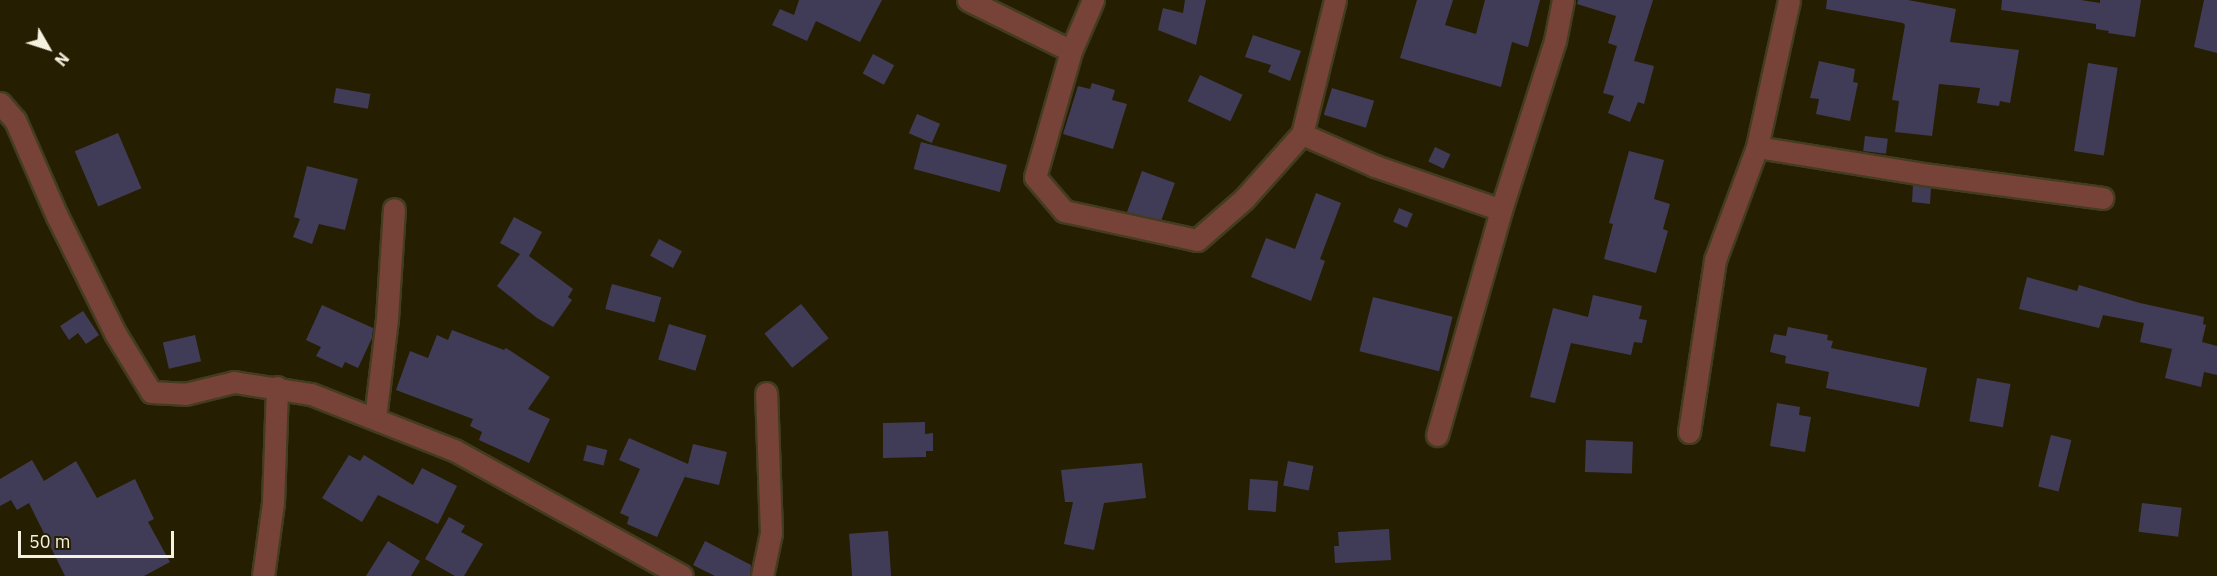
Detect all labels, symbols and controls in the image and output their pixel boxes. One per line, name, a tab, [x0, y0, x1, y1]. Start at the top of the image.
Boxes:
north arrow	[18, 18, 78, 78]
text: N	[51, 49, 73, 70]
scale bar	[21, 519, 177, 557]
text: 50 m	[29, 530, 71, 553]

